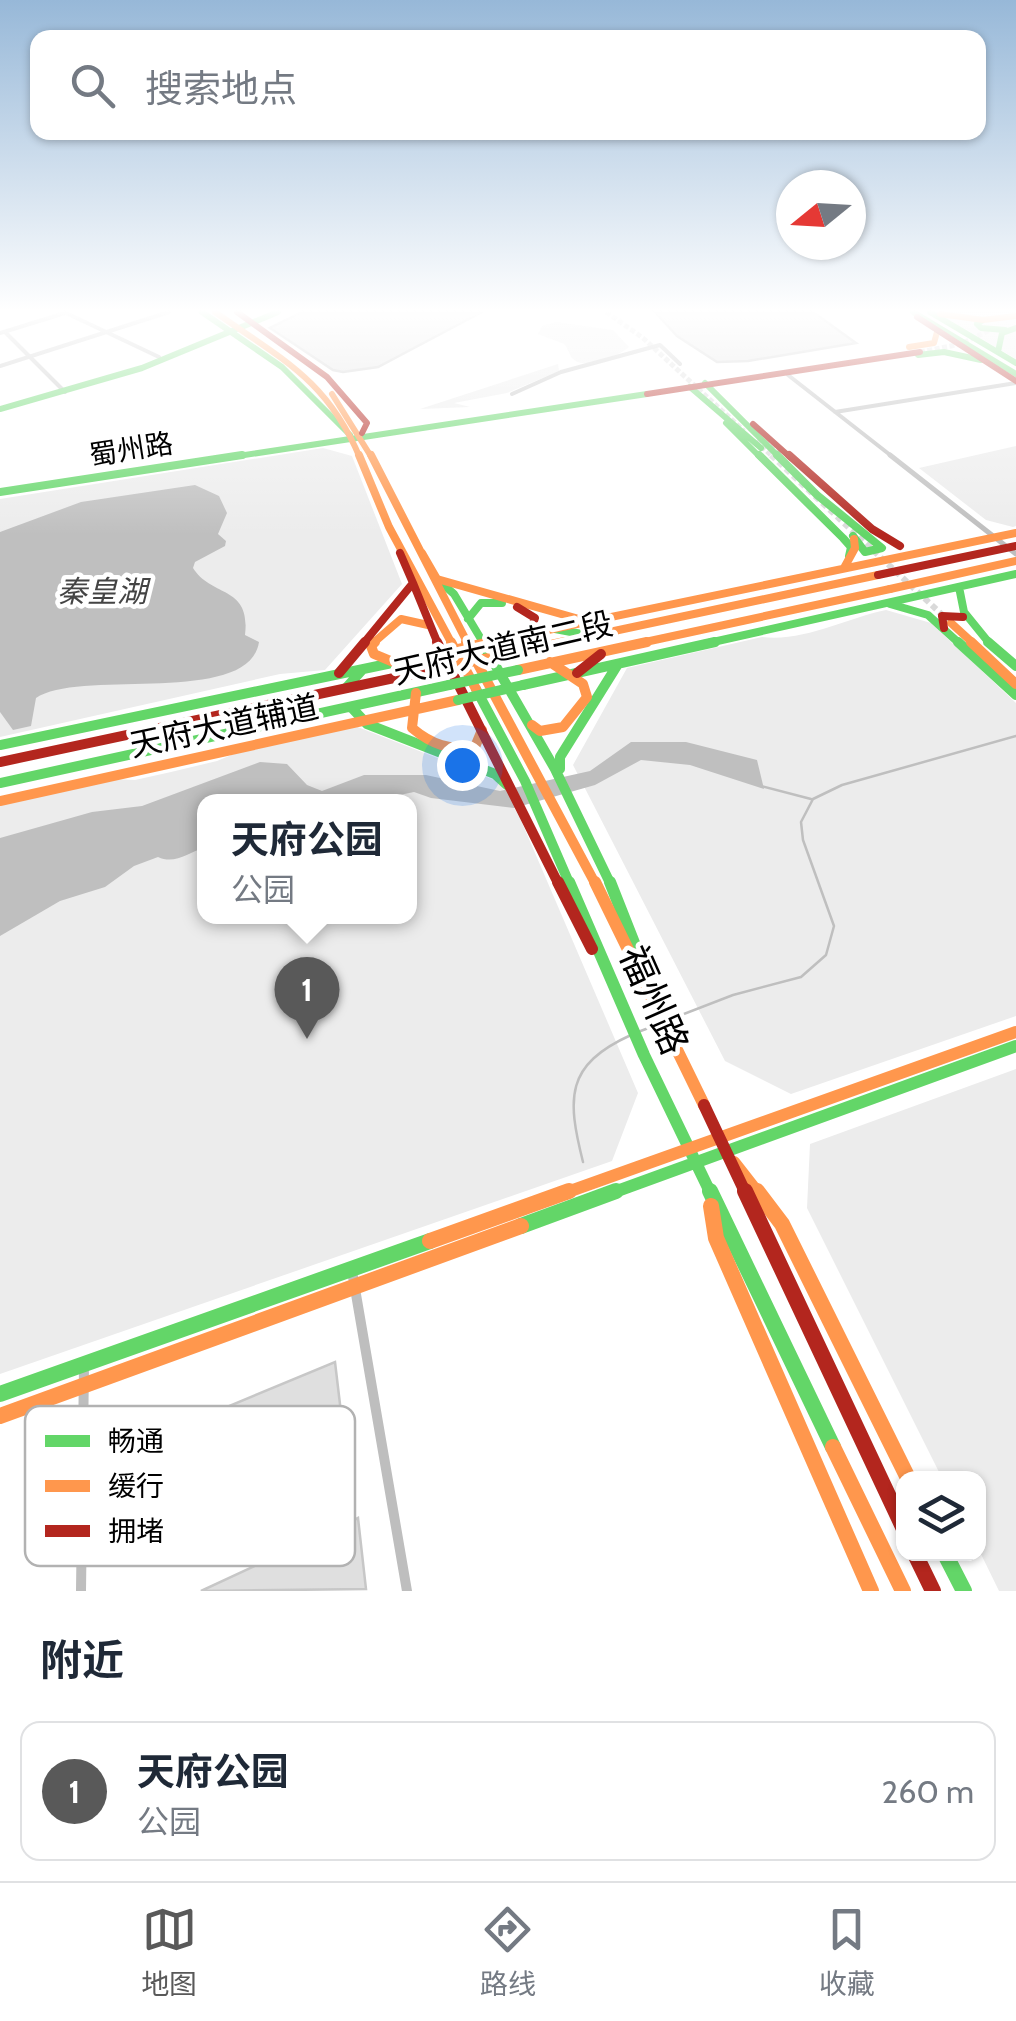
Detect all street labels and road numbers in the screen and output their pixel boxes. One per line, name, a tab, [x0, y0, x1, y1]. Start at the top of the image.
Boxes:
street label: 蜀州路	[87, 426, 175, 472]
street label: 天府大道南二段	[389, 603, 616, 692]
street label: 天府大道辅道	[126, 686, 322, 765]
street label: 福州路	[610, 938, 699, 1061]

